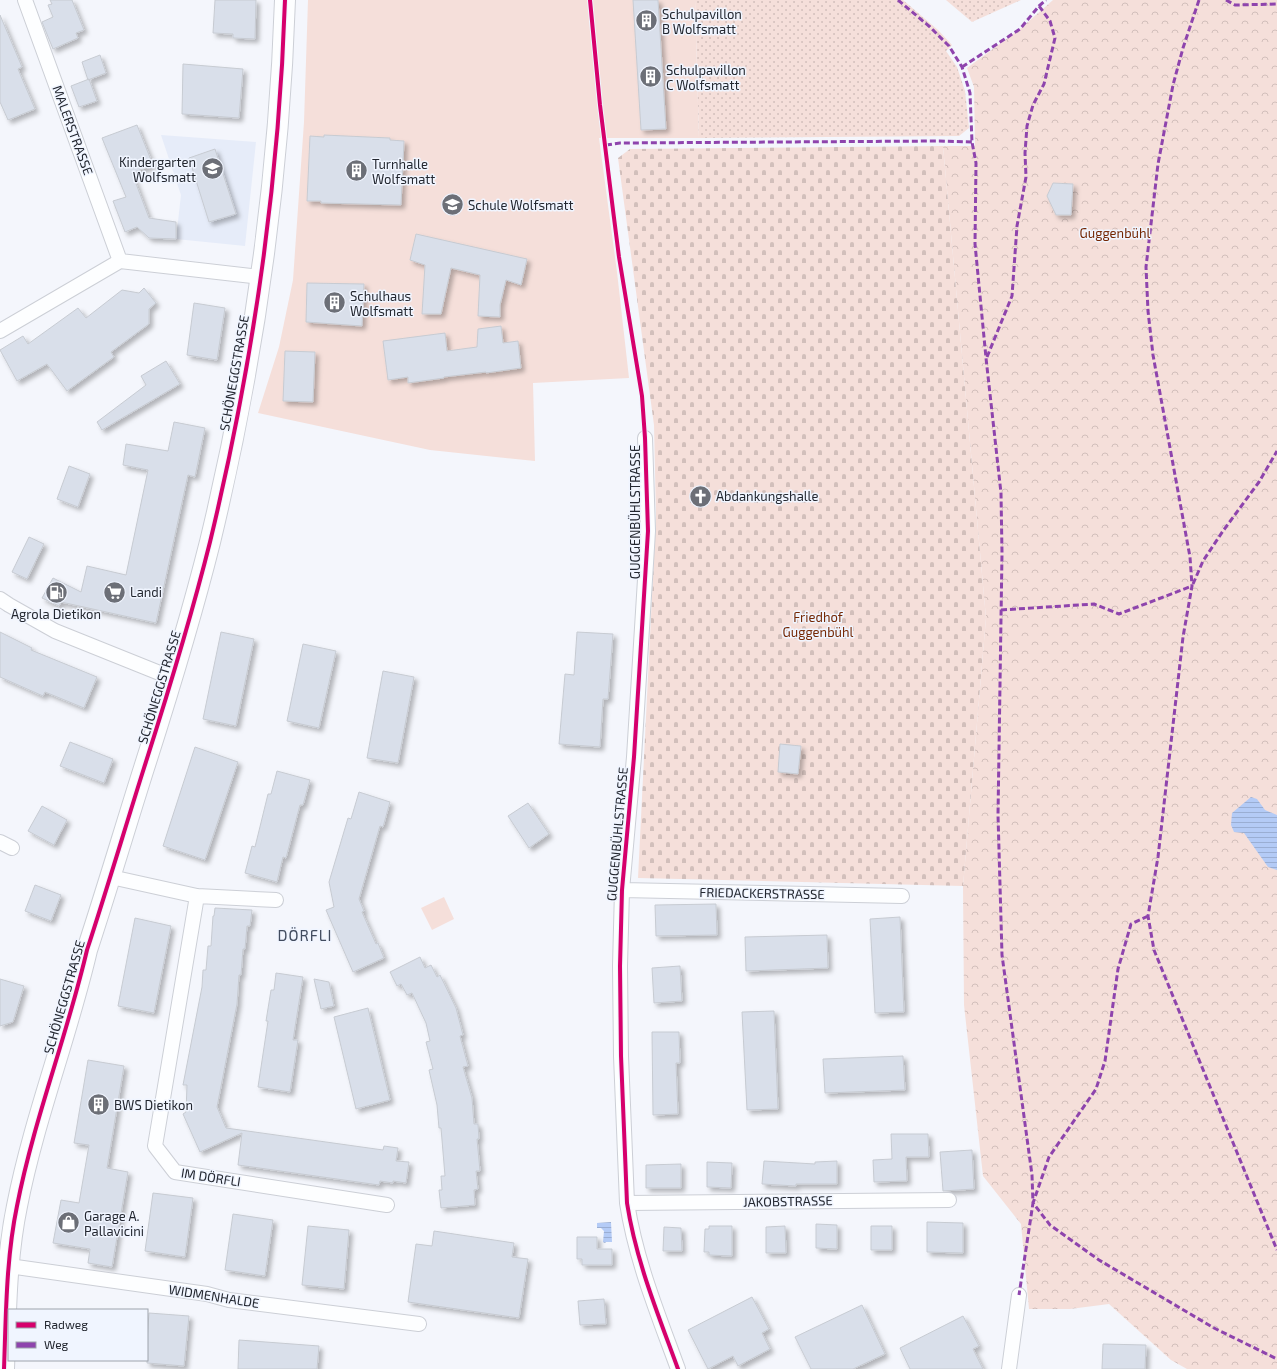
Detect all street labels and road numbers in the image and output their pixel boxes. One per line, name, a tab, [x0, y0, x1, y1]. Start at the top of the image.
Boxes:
street label: MALERSTRASSE	[49, 83, 97, 177]
street label: SCHÖNEGGSTRASSE	[216, 314, 252, 432]
street label: GUGGENBÜHLSTRASSE	[627, 445, 643, 579]
street label: SCHÖNEGGSTRASSE	[134, 628, 184, 746]
street label: GUGGENBÜHLSTRASSE	[603, 766, 631, 902]
street label: FRIEDACKERSTRASSE	[699, 884, 825, 902]
street label: SCHÖNEGGSTRASSE	[40, 938, 88, 1056]
street label: IM DÖRFLI	[180, 1164, 242, 1190]
street label: JAKOBSTRASSE	[743, 1192, 833, 1210]
street label: WIDMENHALDE	[168, 1281, 260, 1311]

